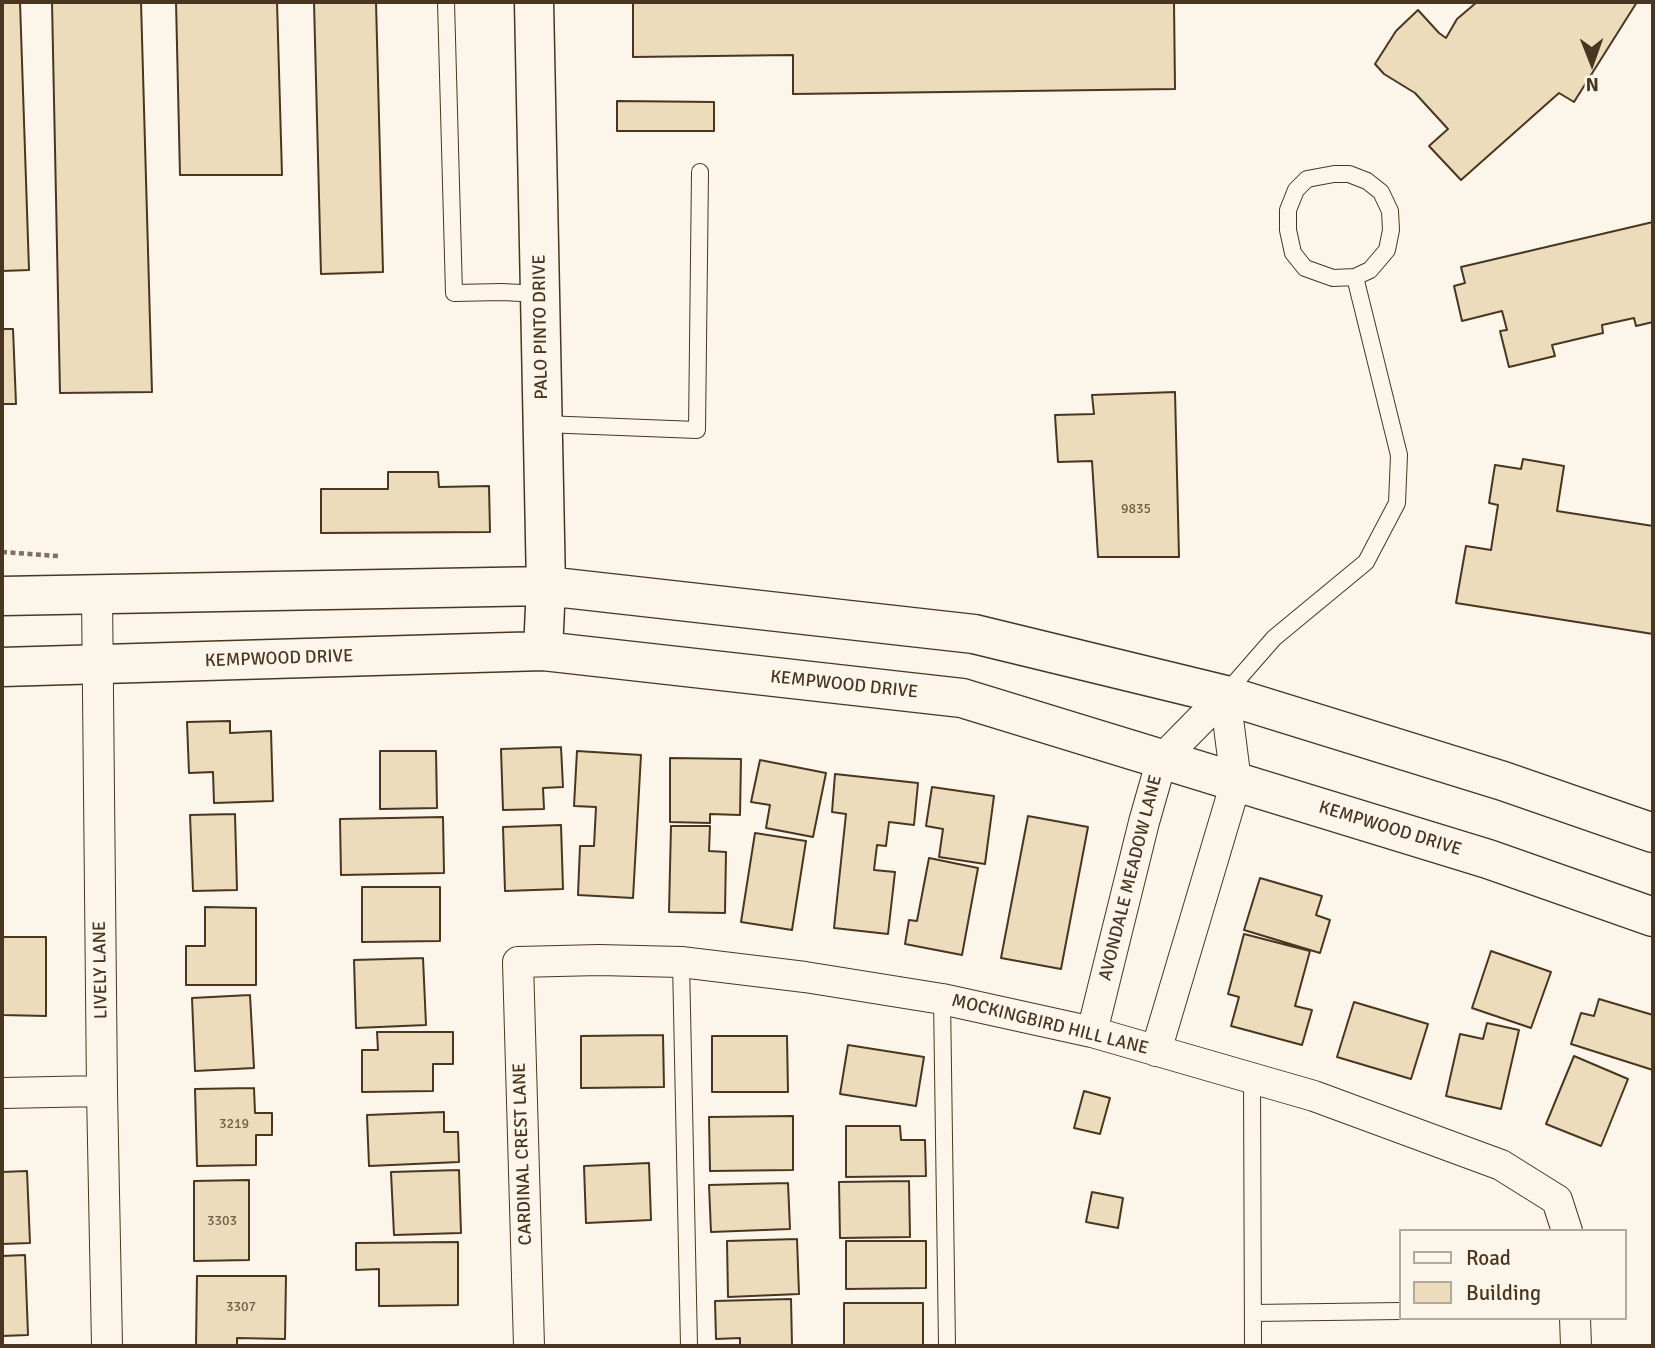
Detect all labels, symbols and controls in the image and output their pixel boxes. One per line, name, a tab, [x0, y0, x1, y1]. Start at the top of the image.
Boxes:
north arrow	[1557, 28, 1627, 98]
text: N	[1586, 72, 1599, 96]
street label: PALO PINTO DRIVE	[529, 254, 553, 400]
house number: 9835	[1121, 501, 1151, 517]
street label: KEMPWOOD DRIVE	[204, 646, 354, 672]
street label: KEMPWOOD DRIVE	[769, 667, 919, 703]
street label: AVONDALE MEADOW LANE	[1095, 773, 1167, 983]
street label: KEMPWOOD DRIVE	[1316, 797, 1464, 861]
street label: LIVELY LANE	[89, 921, 113, 1019]
street label: MOCKINGBIRD HILL LANE	[949, 990, 1151, 1060]
street label: CARDINAL CREST LANE	[509, 1062, 537, 1246]
house number: 3219	[219, 1116, 249, 1132]
house number: 3303	[207, 1213, 237, 1229]
legend	[1400, 1229, 1627, 1320]
text: Road	[1466, 1245, 1511, 1271]
text: Building	[1466, 1280, 1541, 1306]
house number: 3307	[226, 1299, 256, 1315]

